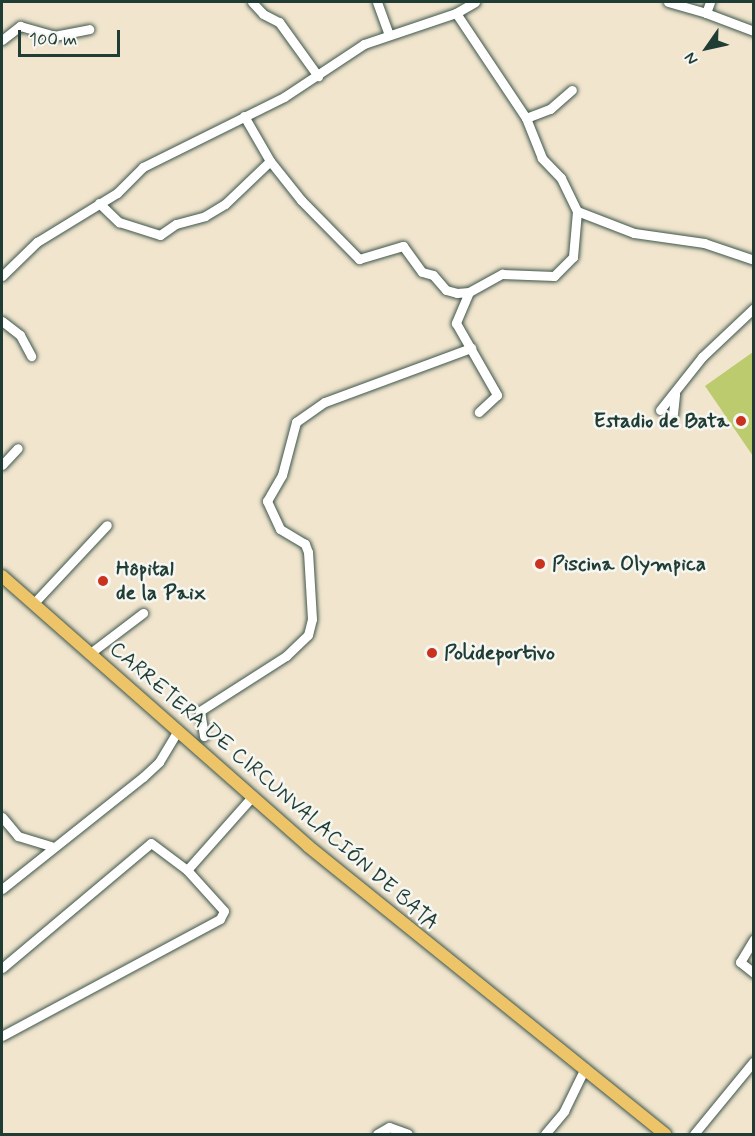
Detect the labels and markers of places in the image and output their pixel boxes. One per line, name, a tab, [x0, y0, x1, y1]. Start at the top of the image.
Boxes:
place label: Estadio de Bata	[597, 408, 729, 434]
marker: Estadio de Bata	[734, 414, 748, 428]
place label: Piscina Olympica	[552, 551, 706, 577]
place label: Hôpital de la Paix	[116, 556, 202, 606]
marker: Piscina Olympica	[533, 557, 547, 571]
marker: Hôpital de la Paix	[94, 572, 112, 590]
place label: Polideportivo	[444, 640, 555, 666]
marker: Polideportivo	[425, 646, 439, 660]

